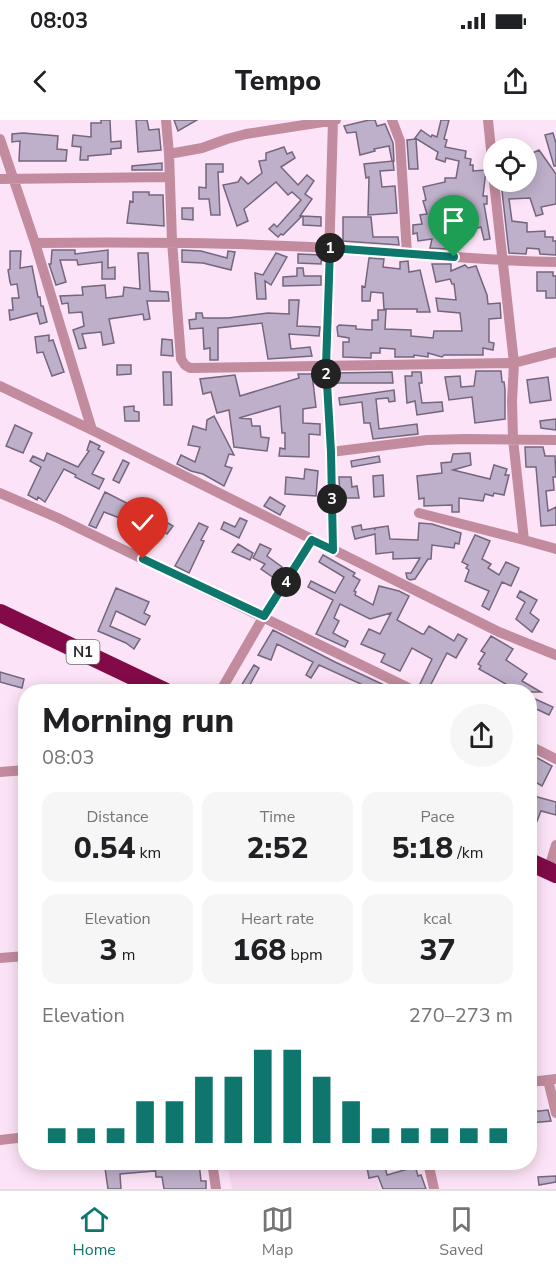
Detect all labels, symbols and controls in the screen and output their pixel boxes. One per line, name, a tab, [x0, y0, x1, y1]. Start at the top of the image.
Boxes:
text: 08:03	[30, 6, 88, 36]
text: Tempo	[235, 63, 321, 100]
icon: back	[24, 65, 57, 98]
icon: share	[499, 65, 532, 98]
map controls	[483, 138, 537, 192]
button: locate	[483, 138, 537, 192]
pin	[428, 195, 479, 257]
icon: arrive	[437, 204, 470, 237]
pin: 1	[315, 233, 345, 263]
text: 1	[325, 237, 335, 259]
pin: 2	[311, 359, 341, 389]
text: 2	[321, 363, 331, 385]
pin: 3	[317, 484, 347, 514]
text: 3	[327, 488, 337, 510]
pin	[117, 497, 168, 559]
icon: check	[126, 506, 159, 539]
pin: 4	[271, 567, 301, 597]
text: 4	[281, 571, 291, 593]
road number: N1	[66, 640, 100, 664]
text: Morning run	[42, 699, 234, 744]
button: share	[450, 704, 513, 767]
text: 08:03	[42, 744, 95, 771]
text: Distance	[86, 806, 149, 828]
text: Time	[260, 806, 295, 828]
text: Pace	[421, 806, 454, 828]
text: 0.54	[74, 828, 136, 869]
text: 2:52	[247, 828, 308, 869]
text: 5:18	[391, 828, 453, 869]
text: km	[136, 842, 161, 864]
text: /km	[453, 842, 484, 864]
text: Elevation	[84, 908, 151, 930]
text: Heart rate	[241, 908, 314, 930]
text: kcal	[423, 908, 452, 930]
text: 3	[100, 930, 118, 971]
text: 168	[232, 930, 286, 971]
text: 37	[420, 930, 456, 971]
text: m	[118, 944, 135, 966]
text: bpm	[286, 944, 323, 966]
text: Elevation	[42, 1002, 125, 1029]
text: 270–273 m	[409, 1002, 513, 1029]
tab: Home	[73, 1203, 116, 1261]
tab: Map	[261, 1203, 294, 1261]
tab: Saved	[439, 1203, 483, 1261]

